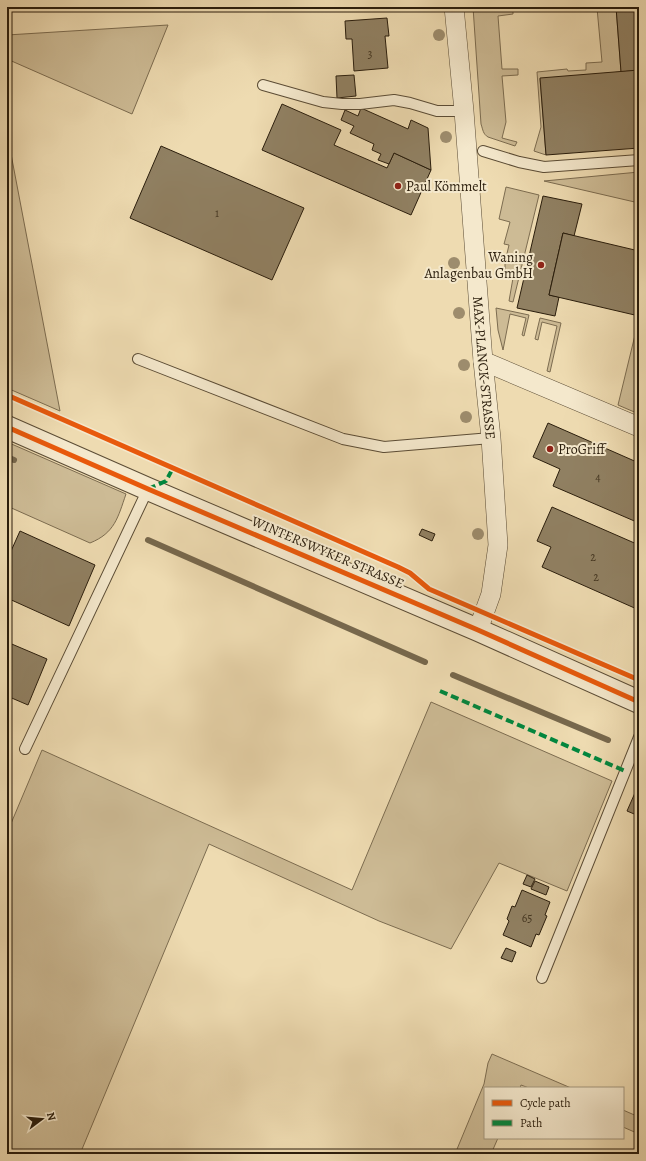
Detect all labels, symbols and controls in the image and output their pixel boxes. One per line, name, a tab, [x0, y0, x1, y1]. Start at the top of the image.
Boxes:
house number: 3	[368, 46, 373, 62]
place label: Paul Kömmelt	[406, 177, 487, 196]
marker: Paul Kömmelt	[393, 181, 403, 191]
house number: 1	[215, 205, 219, 221]
place label: Waning Anlagenbau GmbH	[423, 248, 533, 283]
marker: Waning Anlagenbau GmbH	[536, 260, 546, 270]
street label: MAX-PLANCK-STRASSE	[468, 296, 500, 440]
place label: ProGriff	[558, 440, 607, 459]
marker: ProGriff	[545, 444, 555, 454]
house number: 4	[595, 469, 601, 485]
street label: WINTERSWYKER STRASSE	[248, 511, 407, 593]
house number: 2	[590, 549, 596, 565]
house number: 2	[593, 569, 599, 585]
house number: 65	[522, 910, 532, 926]
legend	[484, 1087, 624, 1139]
text: Cycle path	[520, 1095, 571, 1111]
north arrow	[22, 1099, 62, 1139]
text: N	[43, 1110, 59, 1122]
text: Path	[520, 1115, 543, 1131]

